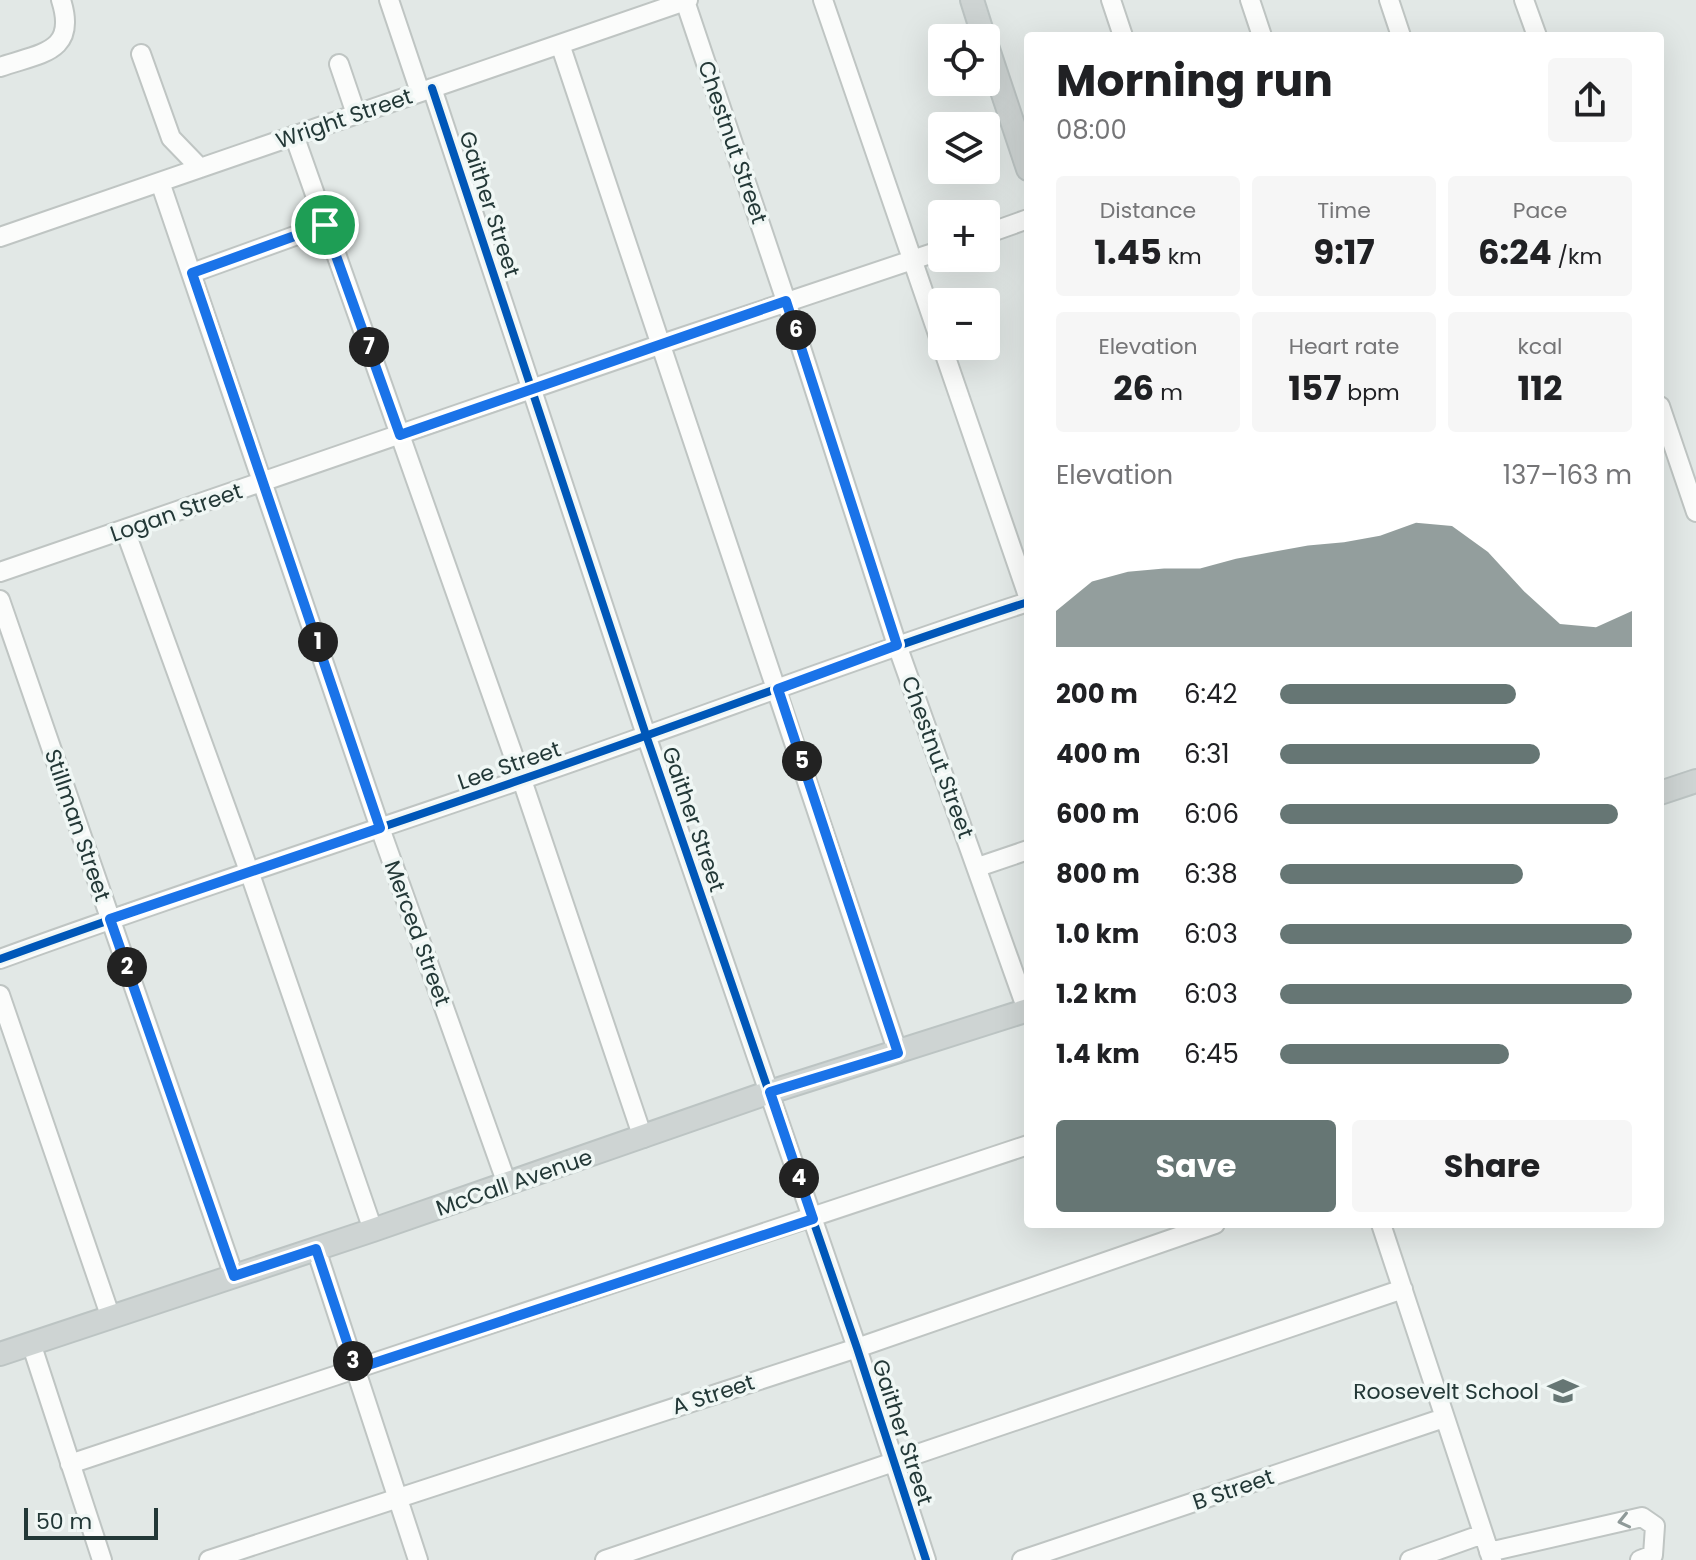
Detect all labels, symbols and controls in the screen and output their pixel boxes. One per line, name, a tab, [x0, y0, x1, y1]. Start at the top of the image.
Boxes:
map controls	[928, 24, 1000, 360]
button: locate	[928, 24, 1000, 96]
text: Morning run	[1056, 50, 1333, 111]
street label: Chestnut Street	[690, 56, 775, 228]
button: share	[1548, 58, 1632, 142]
street label: Wright Street	[272, 81, 417, 156]
button: layers	[928, 112, 1000, 184]
text: 08:00	[1056, 112, 1127, 148]
street label: Gaither Street	[451, 127, 528, 281]
pin	[291, 191, 359, 259]
text: Distance	[1100, 195, 1196, 226]
text: Time	[1317, 195, 1371, 226]
text: Pace	[1513, 195, 1567, 226]
button: +	[928, 200, 1000, 272]
icon: arrive	[303, 203, 347, 247]
text: 1.45	[1094, 228, 1162, 276]
text: 9:17	[1313, 228, 1375, 276]
text: 6:24	[1478, 228, 1552, 276]
text: km	[1162, 241, 1202, 272]
text: /km	[1552, 241, 1602, 272]
button: −	[928, 288, 1000, 360]
pin: 6	[776, 310, 816, 350]
text: 6	[789, 314, 803, 345]
pin: 7	[349, 327, 389, 367]
text: 7	[363, 331, 375, 362]
text: Elevation	[1098, 331, 1198, 362]
text: Heart rate	[1289, 331, 1399, 362]
text: kcal	[1518, 331, 1562, 362]
text: 26	[1113, 364, 1154, 412]
text: 157	[1288, 364, 1341, 412]
text: 112	[1518, 364, 1562, 412]
text: m	[1154, 377, 1183, 408]
text: bpm	[1341, 377, 1400, 408]
text: Elevation	[1056, 457, 1173, 493]
text: 137–163 m	[1503, 457, 1632, 493]
street label: Logan Street	[106, 475, 246, 550]
pin: 1	[298, 622, 338, 662]
text: 1	[314, 626, 322, 657]
street label: Chestnut Street	[894, 672, 981, 843]
text: 200 m	[1056, 676, 1138, 712]
text: 6:42	[1184, 676, 1237, 712]
street label: Lee Street	[453, 733, 565, 798]
text: 400 m	[1056, 736, 1141, 772]
text: 6:31	[1184, 736, 1230, 772]
pin: 5	[782, 741, 822, 781]
street label: Gaither Street	[654, 742, 733, 896]
street label: Stillman Street	[37, 745, 118, 905]
text: 5	[795, 745, 809, 776]
text: 600 m	[1056, 796, 1140, 832]
text: 6:06	[1184, 796, 1239, 832]
street label: Merced Street	[377, 856, 458, 1010]
text: 800 m	[1056, 856, 1140, 892]
text: 6:38	[1184, 856, 1238, 892]
text: 1.0 km	[1056, 916, 1139, 952]
text: 6:03	[1184, 916, 1238, 952]
pin: 2	[107, 947, 147, 987]
text: 2	[121, 951, 133, 982]
text: 1.2 km	[1056, 976, 1137, 1012]
text: 6:03	[1184, 976, 1238, 1012]
text: 1.4 km	[1056, 1036, 1140, 1072]
text: 6:45	[1184, 1036, 1239, 1072]
button: Save	[1056, 1120, 1336, 1212]
button: Share	[1352, 1120, 1632, 1212]
street label: McCall Avenue	[432, 1141, 596, 1224]
pin: 4	[779, 1158, 819, 1198]
text: 4	[792, 1162, 806, 1193]
pin: 3	[333, 1341, 373, 1381]
text: 3	[346, 1345, 360, 1376]
street label: Gaither Street	[864, 1355, 941, 1509]
street label: A Street	[668, 1367, 758, 1422]
school or university icon: Roosevelt School	[1546, 1374, 1580, 1408]
place label: Roosevelt School	[1353, 1376, 1539, 1407]
street label: B Street	[1189, 1461, 1278, 1518]
scale bar	[24, 1504, 158, 1540]
text: 50 m	[36, 1506, 92, 1537]
one-way arrow	[1618, 1512, 1632, 1529]

